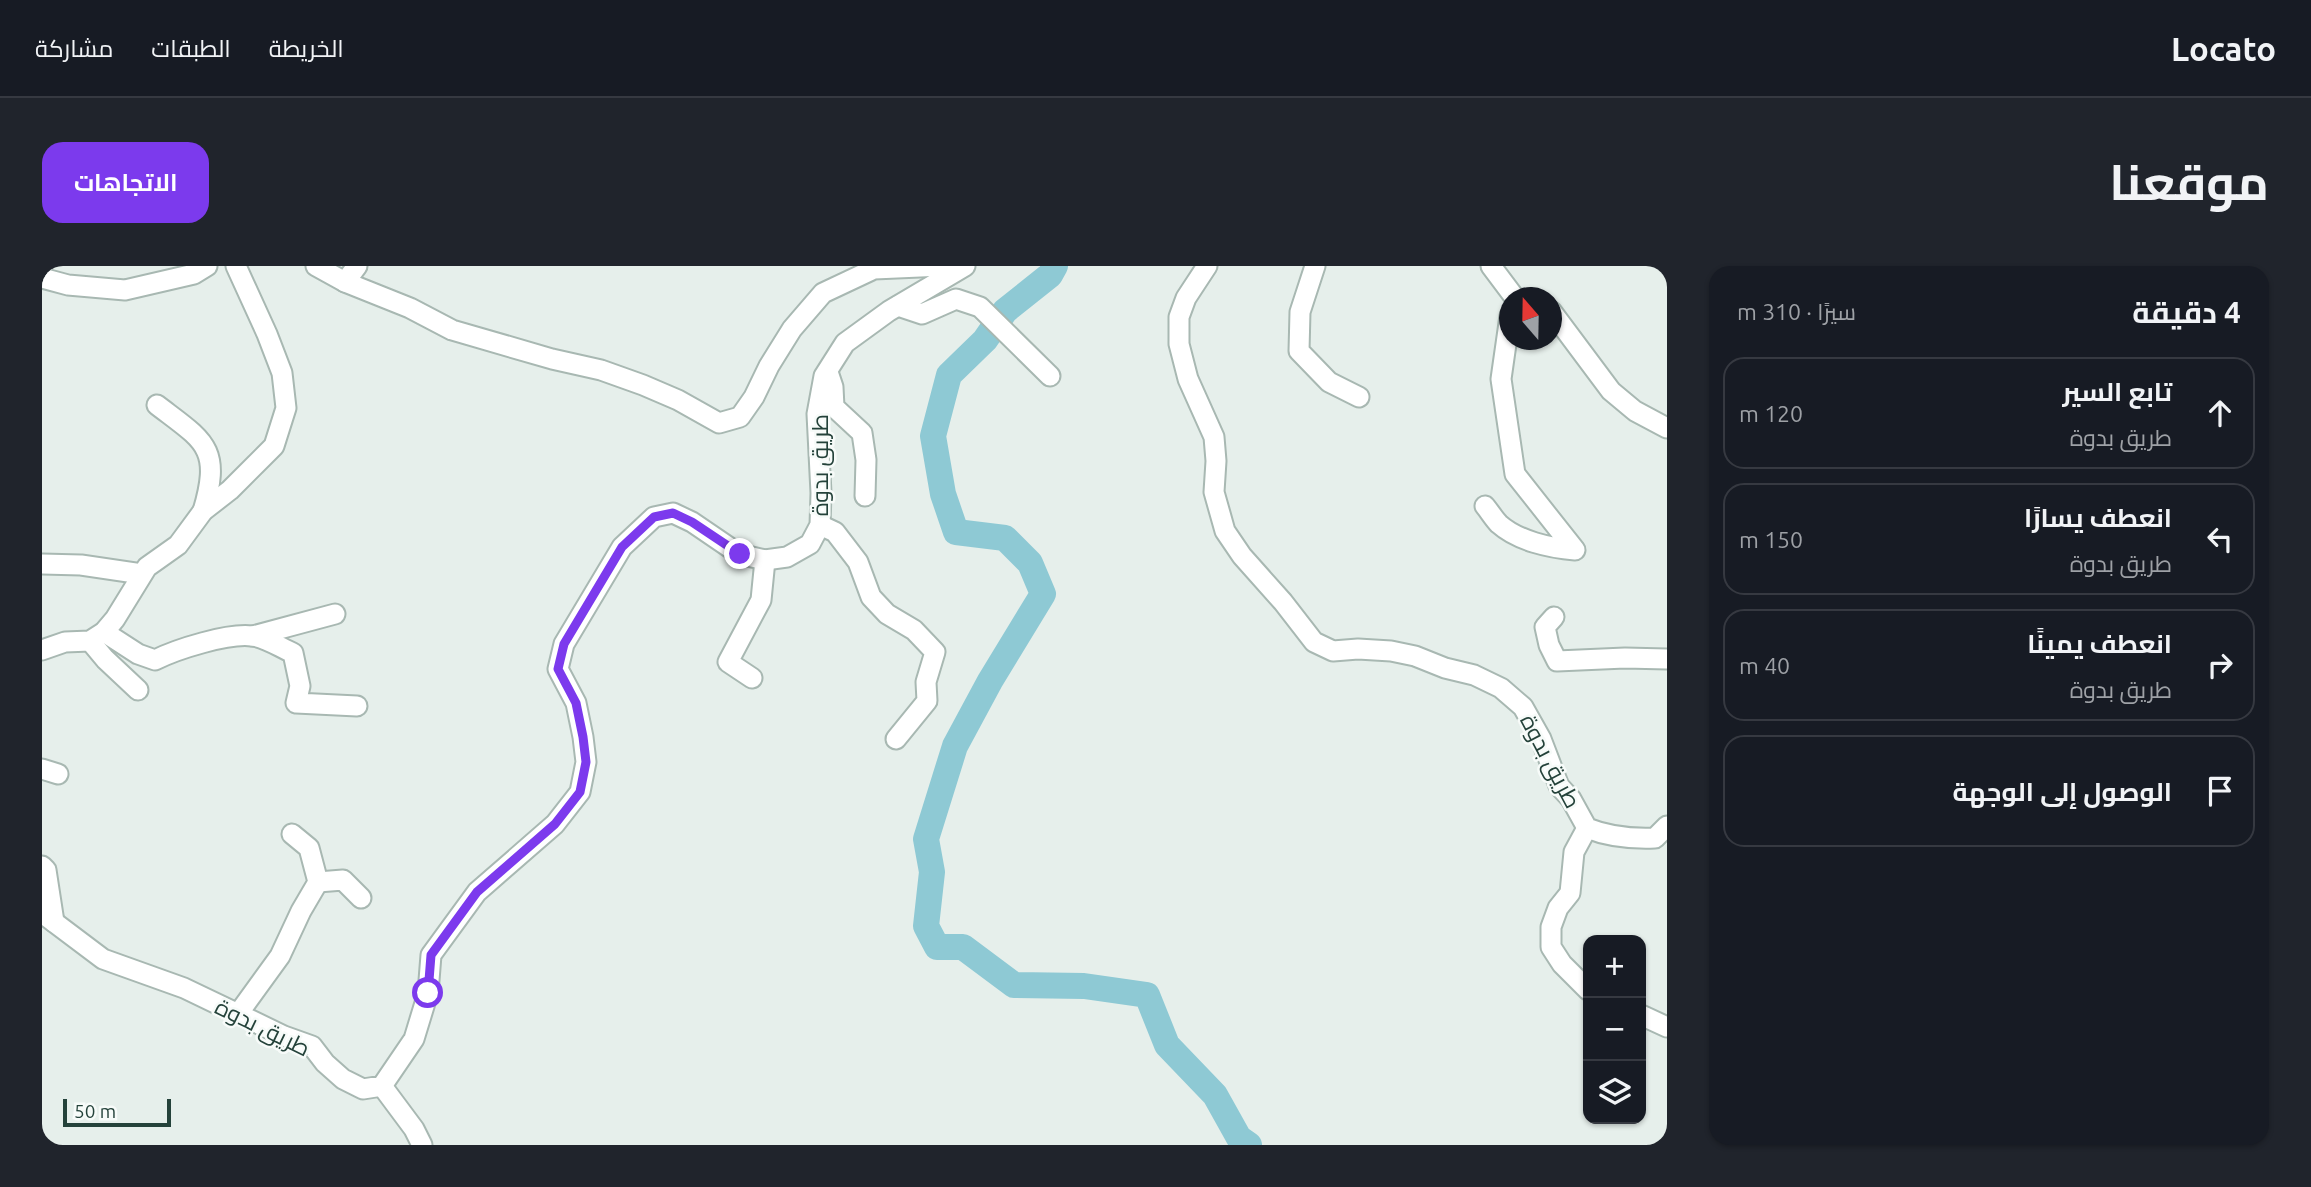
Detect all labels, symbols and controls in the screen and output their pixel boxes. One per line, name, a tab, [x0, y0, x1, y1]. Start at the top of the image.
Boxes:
text: Locato	[2171, 30, 2276, 67]
text: مشاركة	[35, 35, 113, 62]
text: الطبقات	[151, 35, 231, 62]
text: الخريطة	[269, 35, 344, 62]
button: الاتجاهات	[42, 142, 209, 223]
text: موقعنا	[2109, 154, 2269, 209]
north arrow	[1499, 287, 1562, 350]
text: 4 دقيقة	[2132, 295, 2241, 329]
text: سيرًا · 310 m	[1737, 299, 1856, 324]
text: تابع السير	[2062, 377, 2172, 406]
icon: ahead	[2201, 394, 2239, 432]
text: 120 m	[1739, 401, 1803, 426]
street label: طريق بدوة	[807, 414, 834, 516]
text: طريق بدوة	[2070, 425, 2172, 450]
text: انعطف يسارًا	[2024, 503, 2172, 532]
icon: left	[2201, 520, 2239, 558]
text: 150 m	[1739, 527, 1803, 552]
route end	[724, 538, 755, 569]
text: طريق بدوة	[2070, 551, 2172, 576]
text: انعطف يمينًا	[2027, 629, 2172, 658]
icon: right	[2201, 646, 2239, 684]
text: 40 m	[1739, 653, 1790, 678]
text: طريق بدوة	[2070, 677, 2172, 702]
street label: طريق بدوة	[1514, 710, 1586, 813]
icon: arrive	[2201, 772, 2239, 810]
text: الوصول إلى الوجهة	[1953, 777, 2172, 806]
map controls	[1583, 935, 1646, 1124]
button: +	[1583, 935, 1646, 998]
route start	[412, 977, 443, 1008]
street label: طريق بدوة	[211, 993, 314, 1062]
button: −	[1583, 998, 1646, 1061]
button: layers	[1583, 1061, 1646, 1124]
scale bar	[63, 1096, 172, 1128]
text: 50 m	[74, 1100, 116, 1122]

